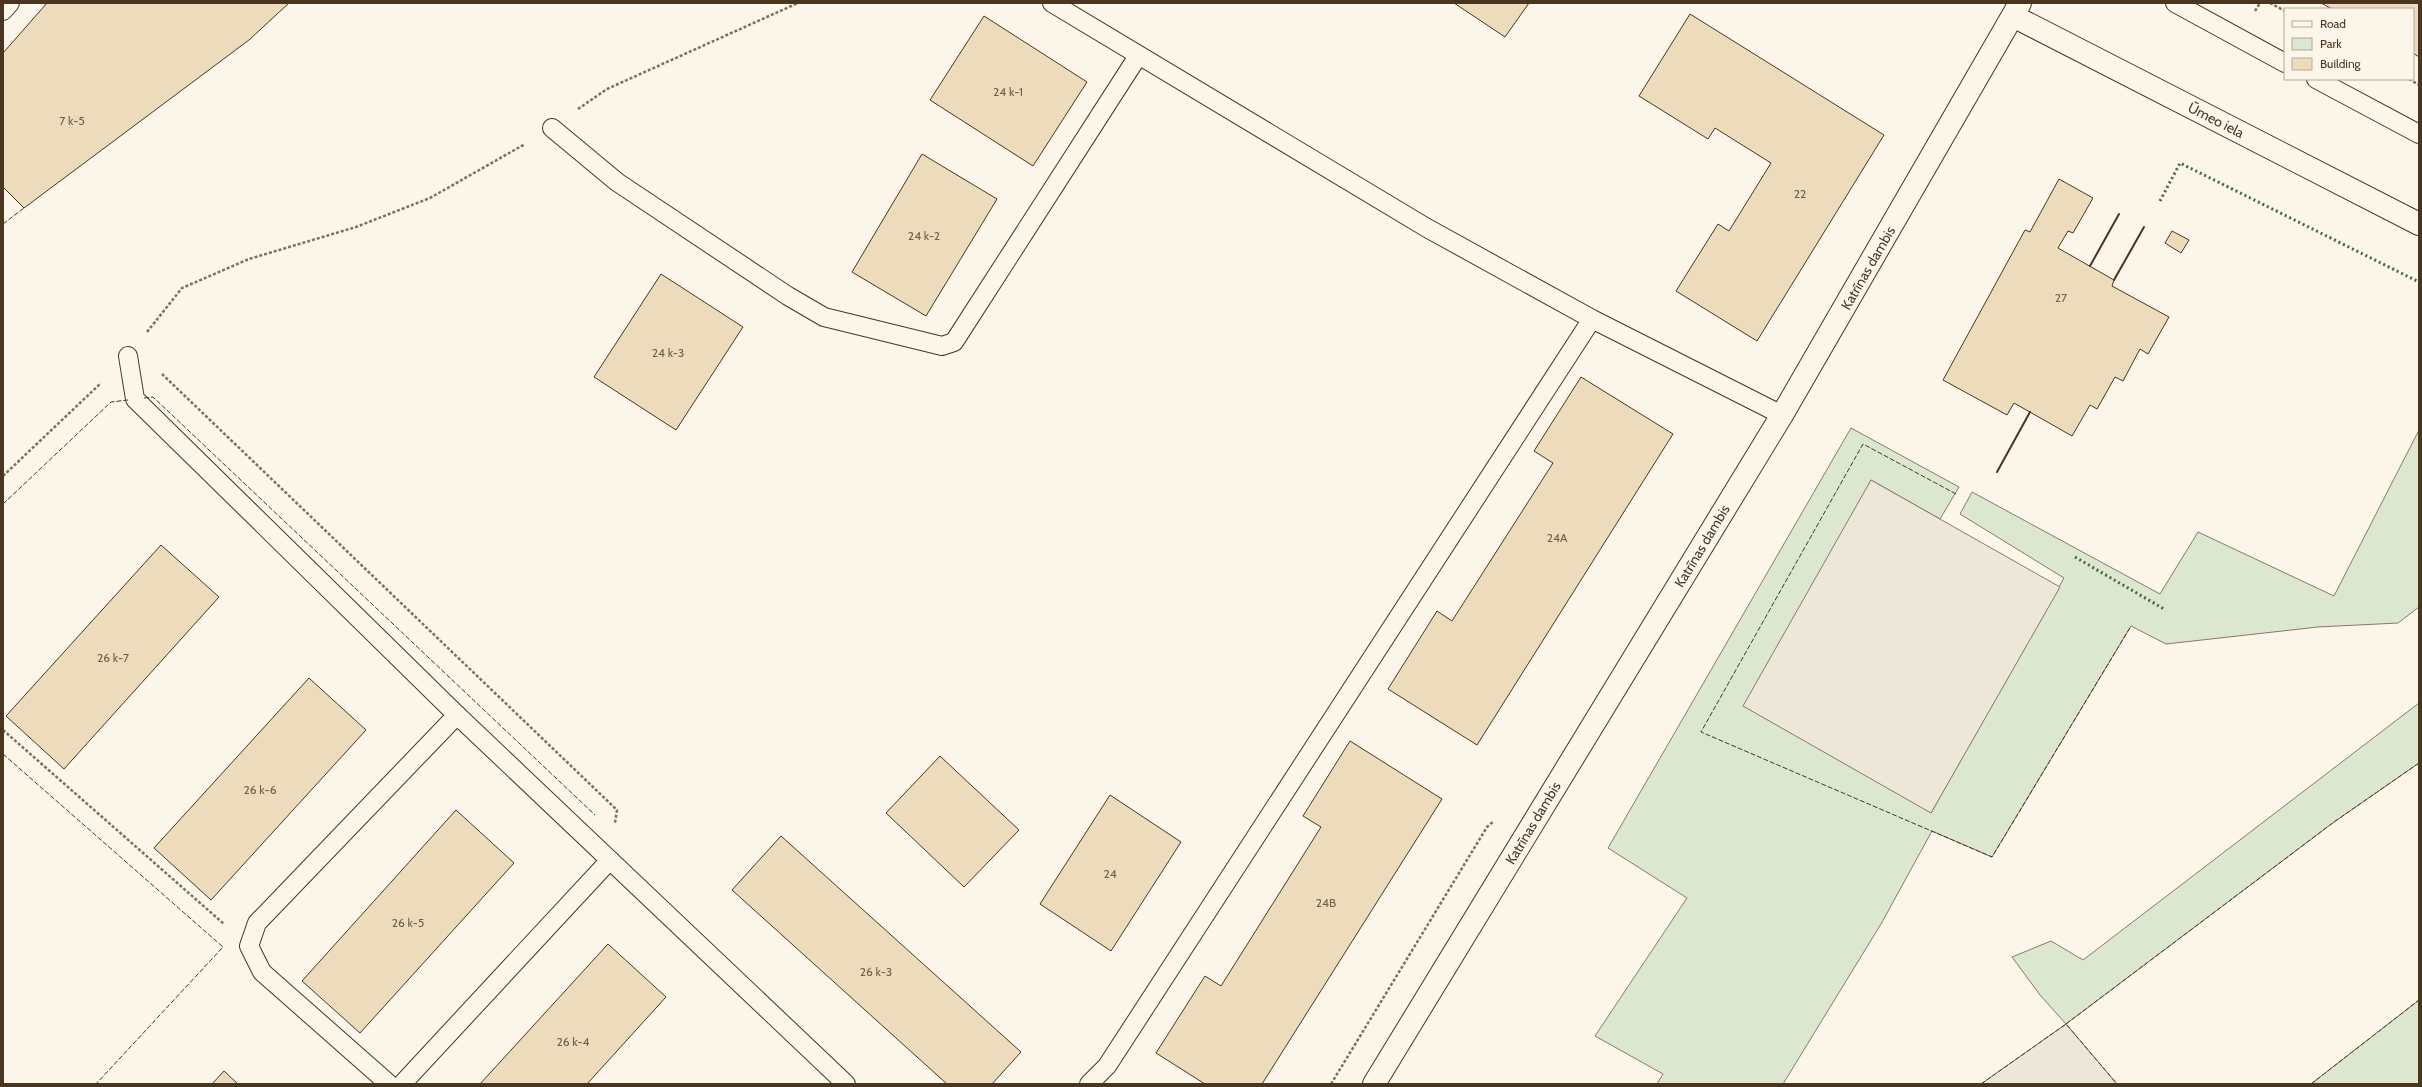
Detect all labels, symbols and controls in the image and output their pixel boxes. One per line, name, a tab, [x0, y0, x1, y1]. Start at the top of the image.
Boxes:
legend	[2284, 8, 2414, 80]
text: Road	[2320, 16, 2346, 31]
text: Park	[2320, 36, 2342, 51]
text: Building	[2320, 56, 2362, 71]
house number: 24 k-1	[993, 84, 1023, 99]
street label: Ūmeo iela	[2185, 98, 2247, 142]
house number: 7 k-5	[59, 113, 85, 128]
house number: 22	[1794, 186, 1806, 201]
street label: Katrīnas dambis	[1837, 223, 1899, 313]
house number: 24 k-2	[908, 228, 940, 243]
house number: 27	[2055, 290, 2067, 305]
house number: 24 k-3	[652, 345, 684, 360]
street label: Katrīnas dambis	[1670, 501, 1734, 591]
house number: 24A	[1547, 530, 1568, 545]
house number: 26 k-7	[97, 650, 129, 665]
street label: Katrīnas dambis	[1501, 778, 1565, 868]
house number: 26 k-6	[244, 782, 277, 797]
house number: 24	[1103, 866, 1117, 881]
house number: 24B	[1316, 895, 1336, 910]
house number: 26 k-5	[392, 915, 424, 930]
house number: 26 k-3	[860, 964, 892, 979]
house number: 26 k-4	[556, 1034, 590, 1049]

